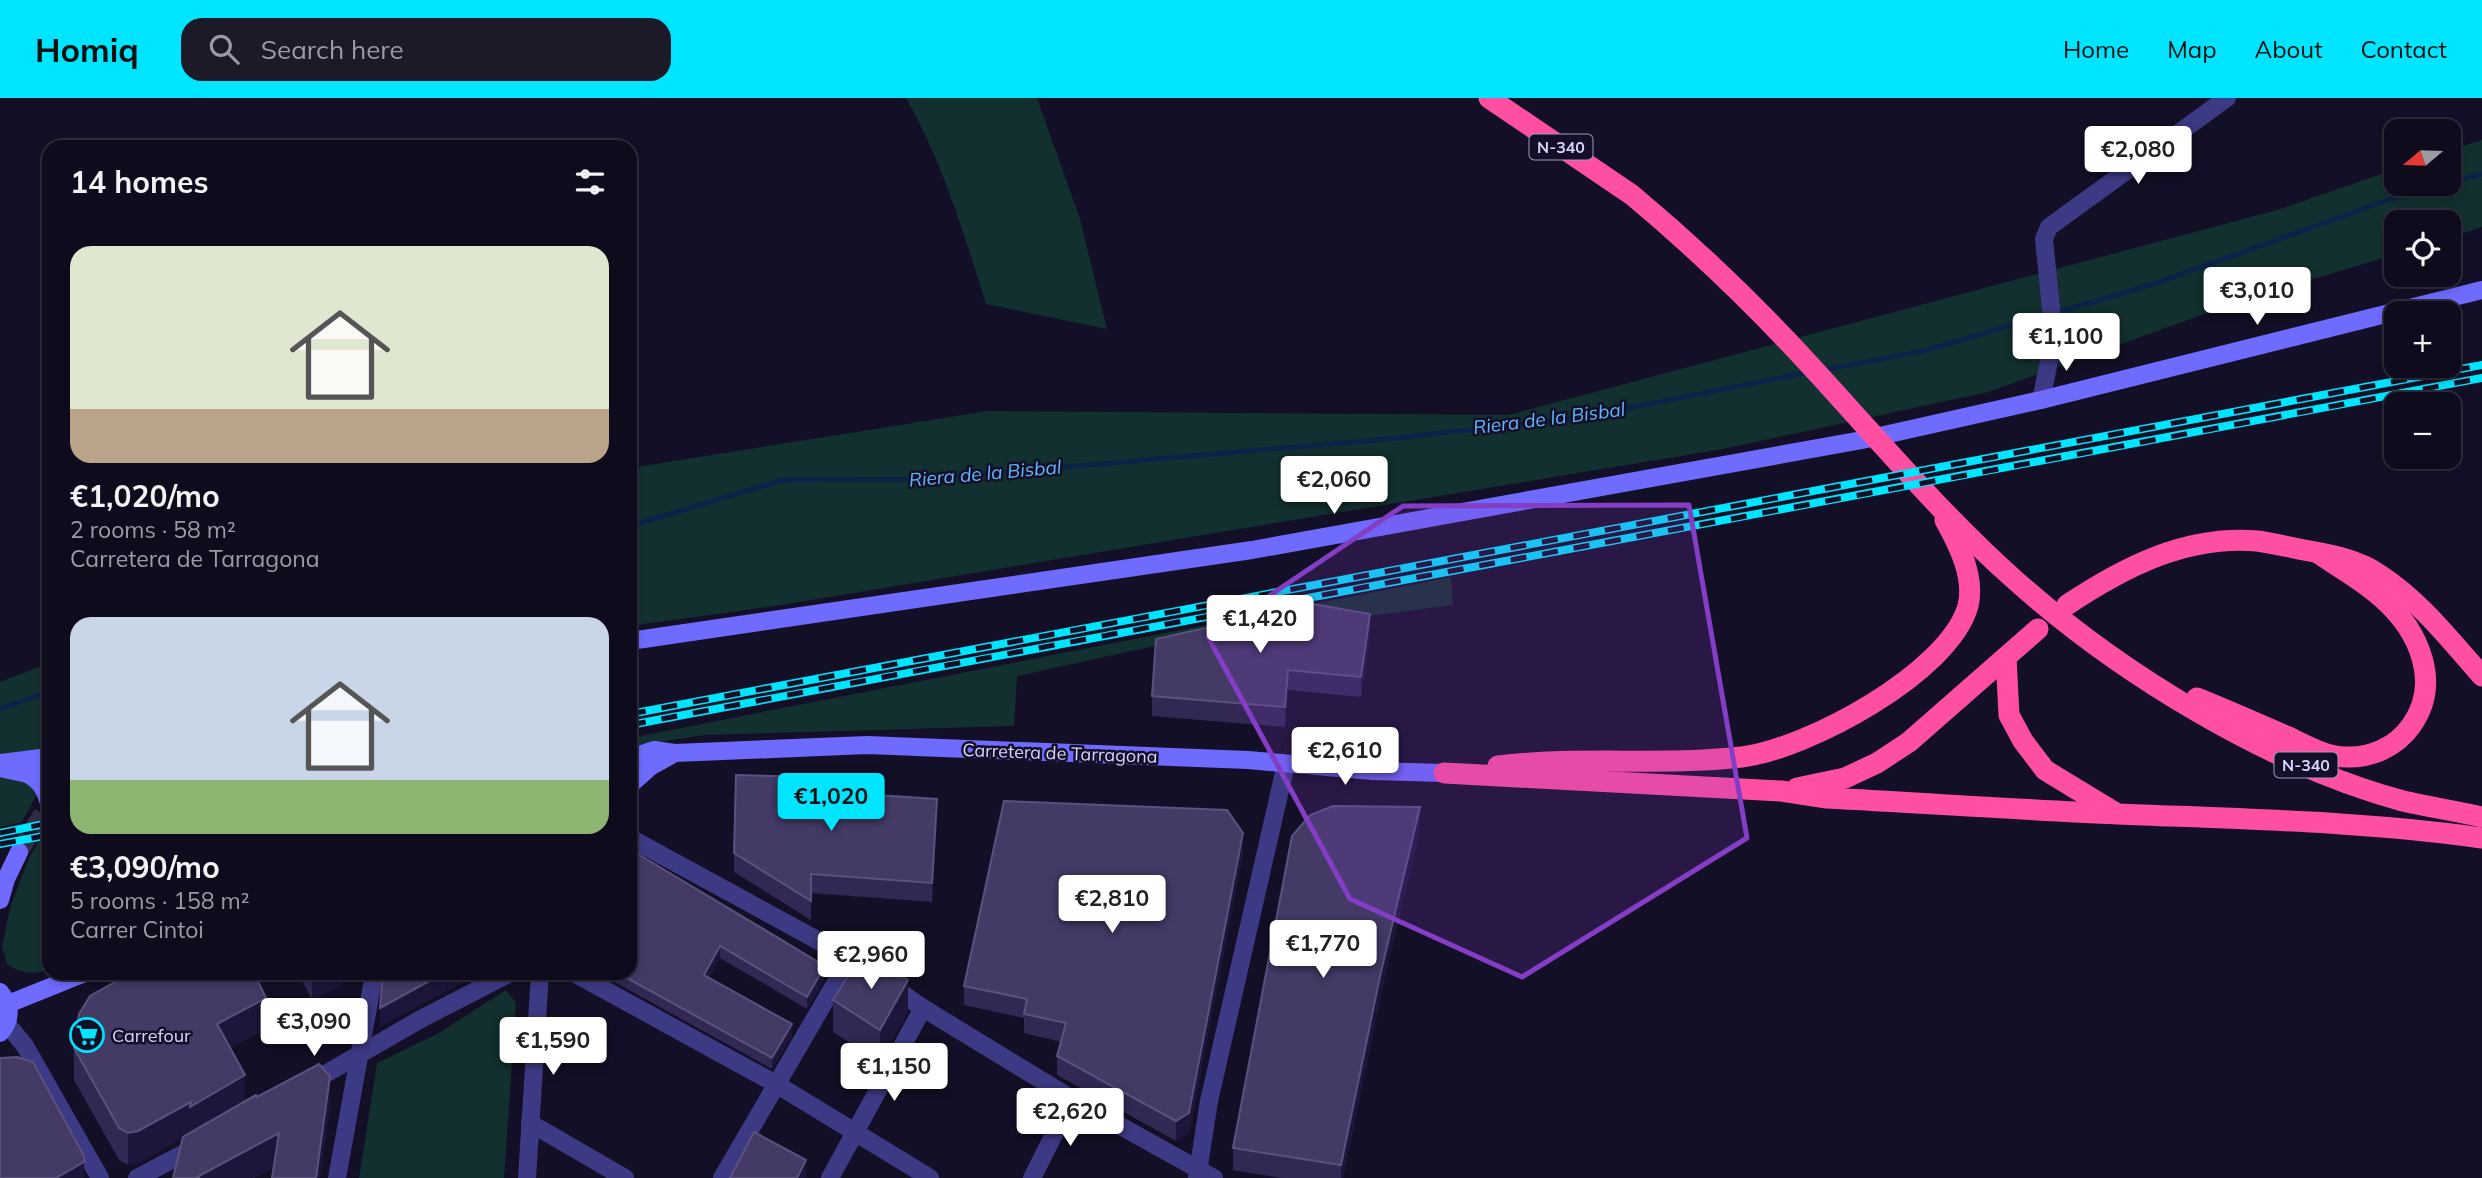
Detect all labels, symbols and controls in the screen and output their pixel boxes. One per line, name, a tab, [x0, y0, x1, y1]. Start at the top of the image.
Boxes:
search box	[181, 18, 671, 81]
text: Homiq	[35, 29, 139, 70]
icon: search	[205, 30, 243, 68]
text: Search here	[261, 33, 404, 66]
text: Home	[2063, 34, 2129, 64]
text: Map	[2167, 34, 2217, 64]
text: About	[2255, 34, 2323, 64]
text: Contact	[2361, 34, 2447, 64]
north arrow	[2384, 119, 2460, 196]
map controls	[2384, 119, 2461, 469]
pin: €2,080	[2081, 126, 2195, 186]
road number: N-340	[1530, 134, 1592, 159]
text: €2,080	[2101, 134, 2175, 163]
text: 14 homes	[70, 163, 209, 201]
icon: filters	[571, 163, 609, 201]
button: locate	[2384, 210, 2461, 287]
pin: €3,010	[2200, 268, 2314, 327]
text: €3,010	[2220, 275, 2294, 304]
icon: home	[277, 292, 403, 418]
button: +	[2384, 301, 2461, 378]
pin: €1,100	[2009, 314, 2123, 373]
text: €1,100	[2029, 321, 2103, 350]
button: −	[2384, 392, 2461, 469]
water label: Riera de la Bisbal	[1472, 397, 1627, 439]
water label: Riera de la Bisbal	[908, 454, 1063, 492]
pin: €2,060	[1277, 456, 1391, 516]
text: €2,060	[1297, 464, 1371, 493]
text: €1,020/mo	[70, 477, 220, 515]
text: 2 rooms · 58 m²	[70, 515, 236, 544]
text: Carretera de Tarragona	[70, 544, 320, 573]
pin: €1,420	[1203, 596, 1317, 655]
text: €1,420	[1223, 603, 1297, 632]
icon: home	[277, 663, 403, 789]
pin: €2,610	[1288, 728, 1402, 787]
text: €2,610	[1308, 735, 1382, 764]
street label: Carretera de Tarragona	[962, 738, 1158, 768]
road number: N-340	[2274, 752, 2338, 778]
pin: €1,020	[774, 774, 888, 833]
text: €1,020	[794, 781, 868, 810]
text: €3,090/mo	[70, 848, 220, 886]
pin: €2,810	[1055, 876, 1169, 935]
text: €2,810	[1075, 883, 1149, 912]
text: 5 rooms · 158 m²	[70, 886, 250, 915]
text: Carrer Cintoi	[70, 915, 204, 944]
pin: €1,770	[1266, 920, 1380, 980]
text: €1,770	[1286, 928, 1360, 957]
pin: €2,960	[814, 932, 928, 991]
text: €2,960	[834, 939, 908, 968]
pin: €3,090	[257, 998, 371, 1058]
text: €3,090	[277, 1006, 351, 1035]
supermarket icon: Carrefour	[68, 1016, 106, 1054]
pin: €1,590	[496, 1018, 610, 1077]
place label: Carrefour	[112, 1024, 191, 1047]
text: €1,590	[516, 1025, 590, 1054]
pin: €1,150	[837, 1044, 951, 1103]
text: €1,150	[857, 1051, 931, 1080]
pin: €2,620	[1013, 1088, 1127, 1148]
text: €2,620	[1033, 1096, 1107, 1125]

